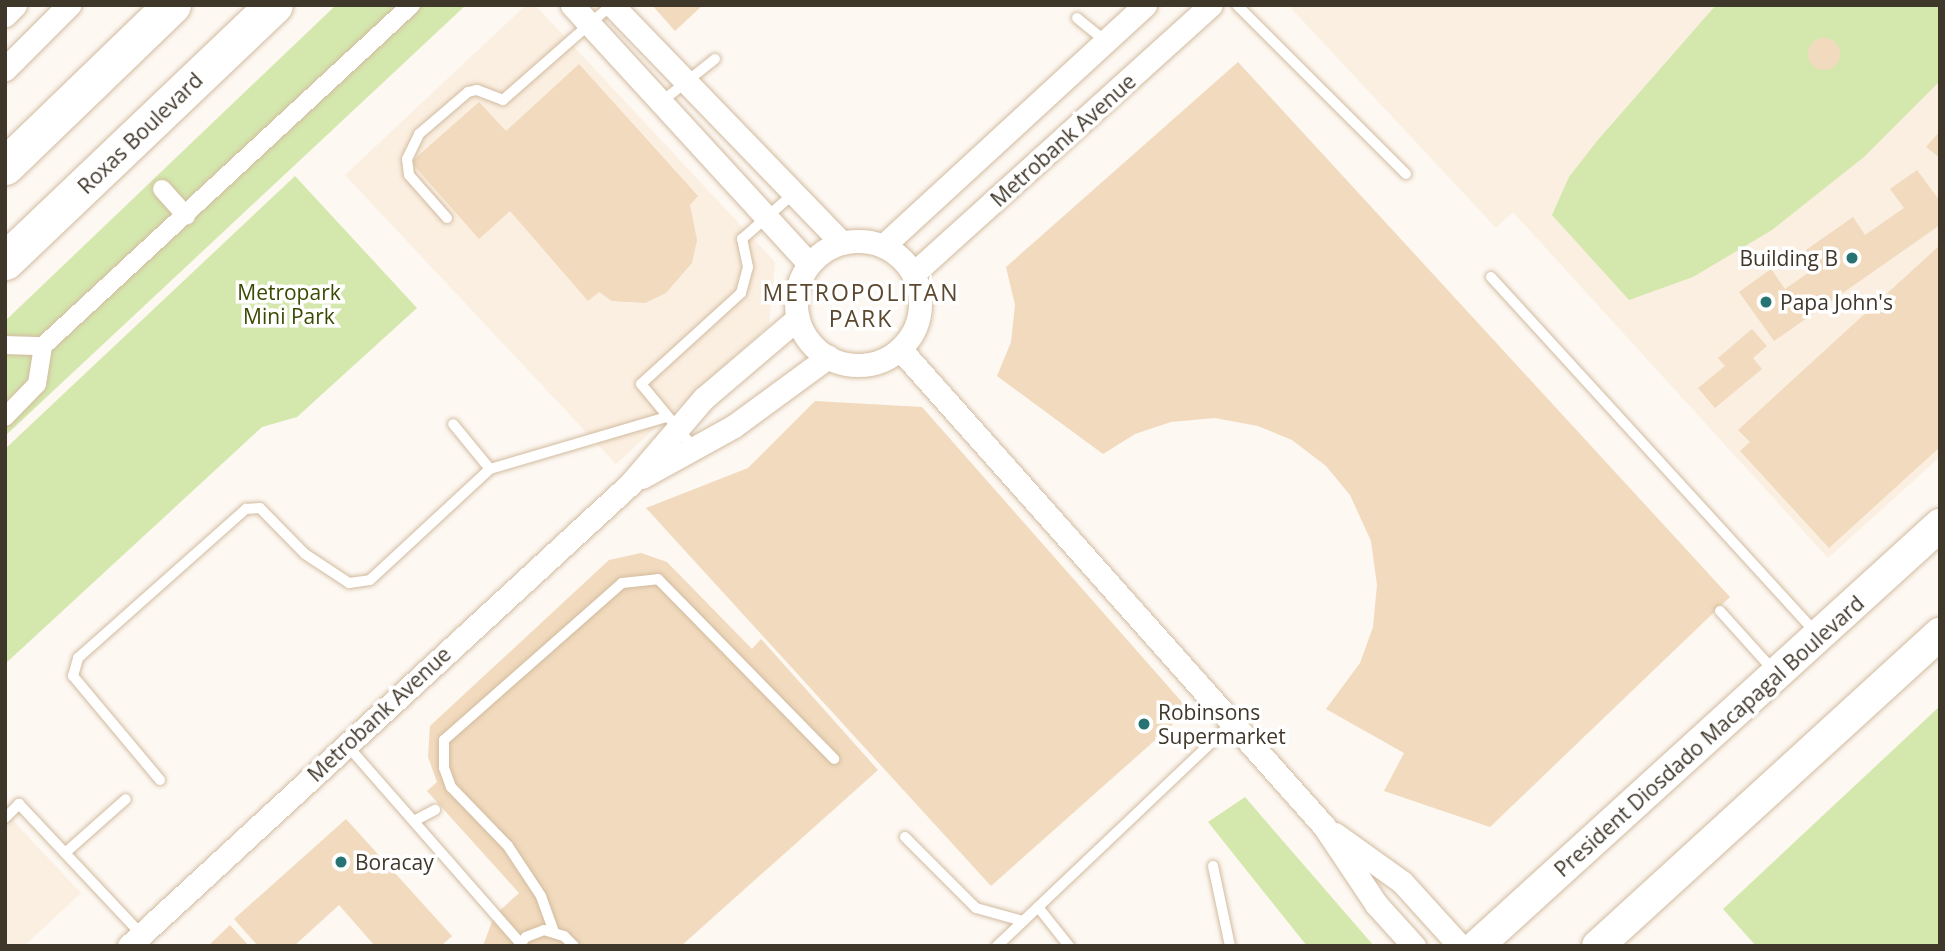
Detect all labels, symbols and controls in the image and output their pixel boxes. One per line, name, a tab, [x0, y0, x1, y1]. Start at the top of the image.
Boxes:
street label: Roxas Boulevard	[72, 67, 208, 199]
street label: Metrobank Avenue	[985, 68, 1141, 212]
place label: Building B	[1740, 245, 1838, 271]
marker: Building B	[1844, 250, 1860, 266]
district label: METROPOLITAN PARK	[764, 278, 958, 332]
park label: Metropark Mini Park	[237, 279, 341, 329]
place label: Papa John's	[1780, 289, 1893, 315]
marker: Papa John's	[1758, 294, 1774, 310]
street label: President Diosdado Macapagal Boulevard	[1549, 590, 1869, 882]
street label: Metrobank Avenue	[302, 641, 456, 787]
place label: Robinsons Supermarket	[1158, 699, 1286, 749]
marker: Robinsons Supermarket	[1136, 716, 1152, 732]
place label: Boracay	[355, 849, 434, 875]
marker: Boracay	[333, 854, 349, 870]

